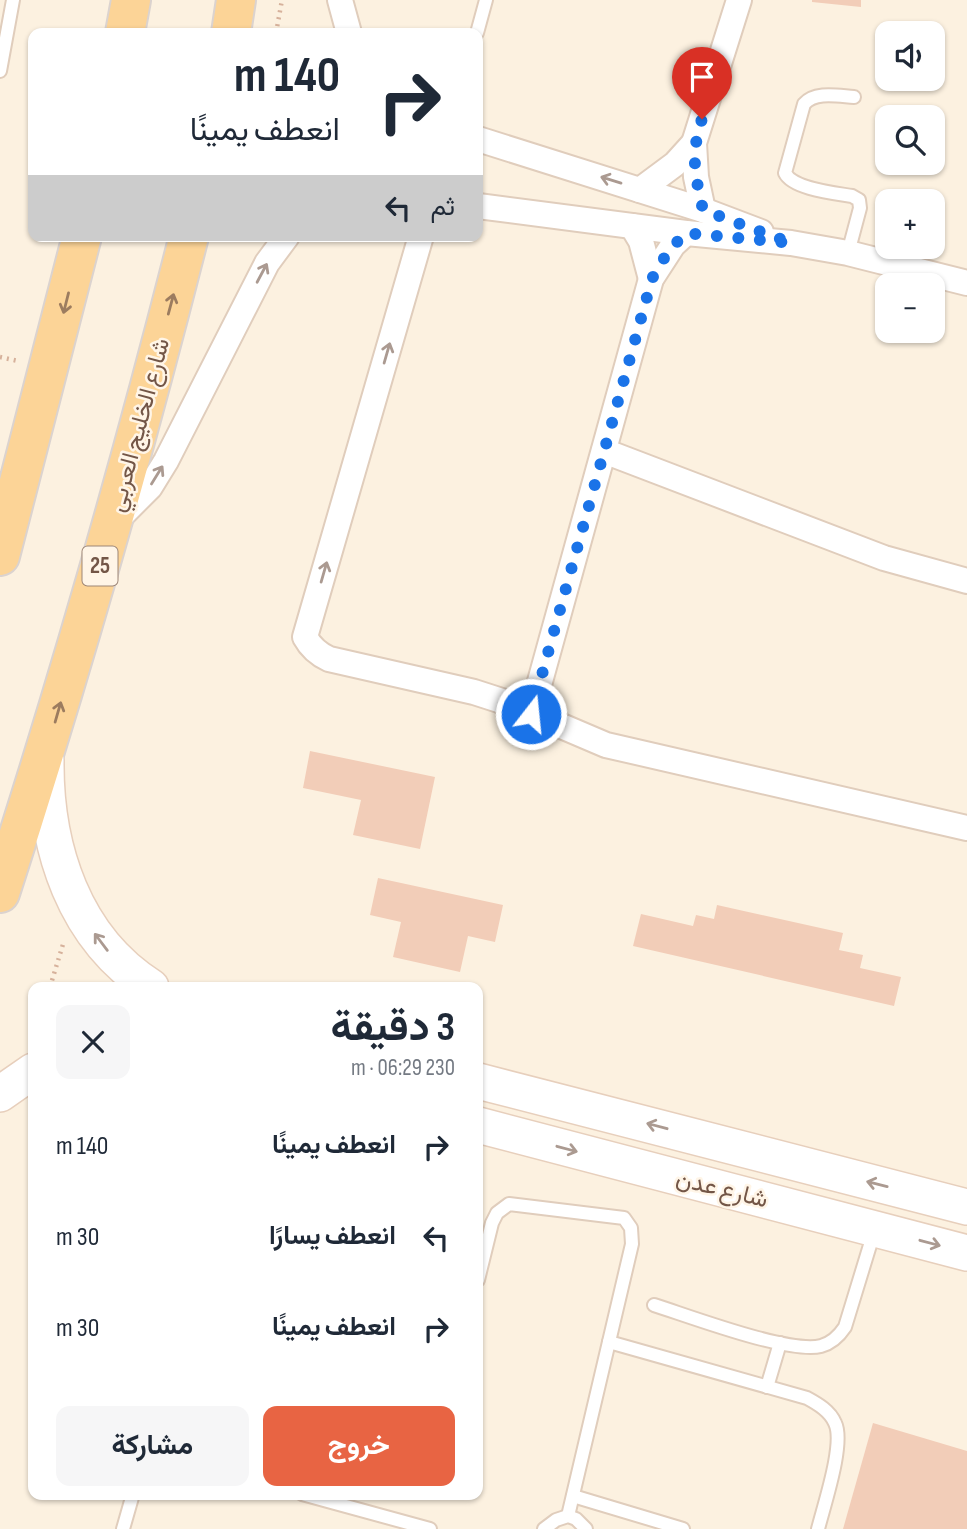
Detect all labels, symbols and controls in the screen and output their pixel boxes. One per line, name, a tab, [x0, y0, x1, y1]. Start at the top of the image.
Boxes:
map controls	[875, 21, 945, 343]
button: sound	[875, 21, 945, 91]
text: 140 m	[234, 47, 340, 106]
pin	[672, 47, 732, 119]
icon: right	[364, 56, 455, 147]
icon: arrive	[683, 58, 721, 96]
button: search	[875, 105, 945, 175]
text: انعطف يمينًا	[190, 111, 340, 150]
one-way arrow	[600, 173, 622, 186]
icon: left	[379, 189, 417, 227]
button: +	[875, 189, 945, 259]
text: ثم	[431, 192, 455, 223]
one-way arrow	[255, 264, 269, 284]
button: −	[875, 273, 945, 343]
one-way arrow	[59, 291, 72, 313]
one-way arrow	[166, 293, 179, 315]
street label: شارع الخليج العربي	[102, 335, 180, 516]
one-way arrow	[381, 343, 394, 365]
one-way arrow	[150, 466, 164, 486]
road number: 25	[82, 546, 118, 586]
one-way arrow	[318, 561, 331, 583]
position arrow	[494, 677, 568, 751]
one-way arrow	[52, 701, 65, 723]
one-way arrow	[93, 933, 108, 952]
text: 3 دقيقة	[331, 1002, 455, 1053]
button: close	[56, 1005, 130, 1079]
text: 230 m · 06:29	[351, 1054, 455, 1082]
one-way arrow	[646, 1119, 668, 1132]
icon: right	[417, 1128, 455, 1166]
text: انعطف يمينًا	[272, 1130, 396, 1161]
text: 140 m	[56, 1131, 108, 1162]
one-way arrow	[556, 1143, 578, 1156]
street label: شارع عدن	[673, 1164, 771, 1215]
one-way arrow	[866, 1177, 889, 1190]
icon: left	[417, 1219, 455, 1257]
text: انعطف يسارًا	[269, 1221, 396, 1252]
text: 30 m	[56, 1222, 99, 1253]
one-way arrow	[918, 1237, 941, 1250]
icon: right	[417, 1310, 455, 1348]
text: انعطف يمينًا	[272, 1312, 396, 1343]
text: 30 m	[56, 1313, 99, 1344]
button: مشاركة	[56, 1406, 249, 1486]
button: خروج	[263, 1406, 455, 1486]

